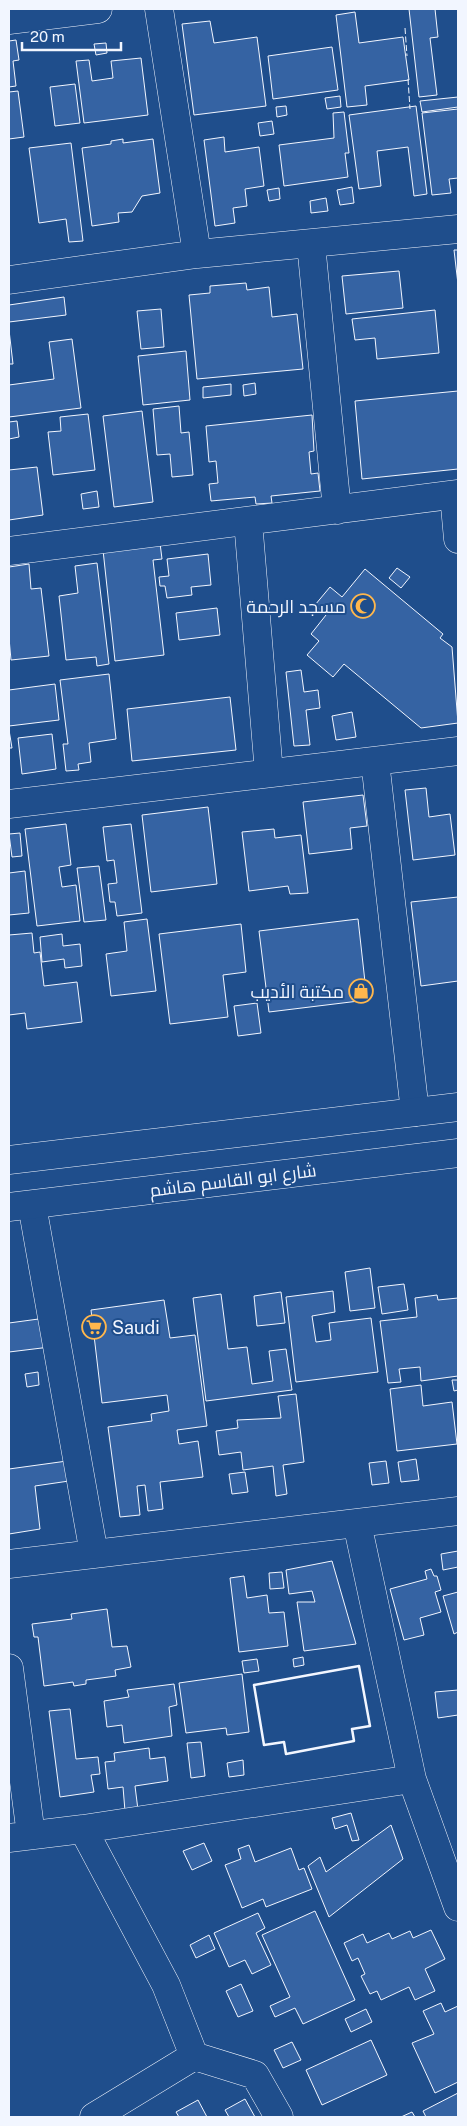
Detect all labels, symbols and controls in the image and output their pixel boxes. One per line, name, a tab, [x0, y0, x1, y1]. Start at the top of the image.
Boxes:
scale bar	[22, 20, 121, 52]
text: 20 m	[30, 28, 65, 45]
mosque icon: مسجد الرحمة	[350, 593, 376, 619]
place label: مسجد الرحمة	[246, 596, 346, 618]
shop icon: مكتبة الأديب	[348, 978, 374, 1004]
place label: مكتبة الأديب	[251, 981, 344, 1002]
street label: شارع ابو القاسم هاشم	[148, 1159, 318, 1203]
supermarket icon: Saudi	[81, 1314, 107, 1340]
place label: Saudi	[112, 1317, 160, 1338]

